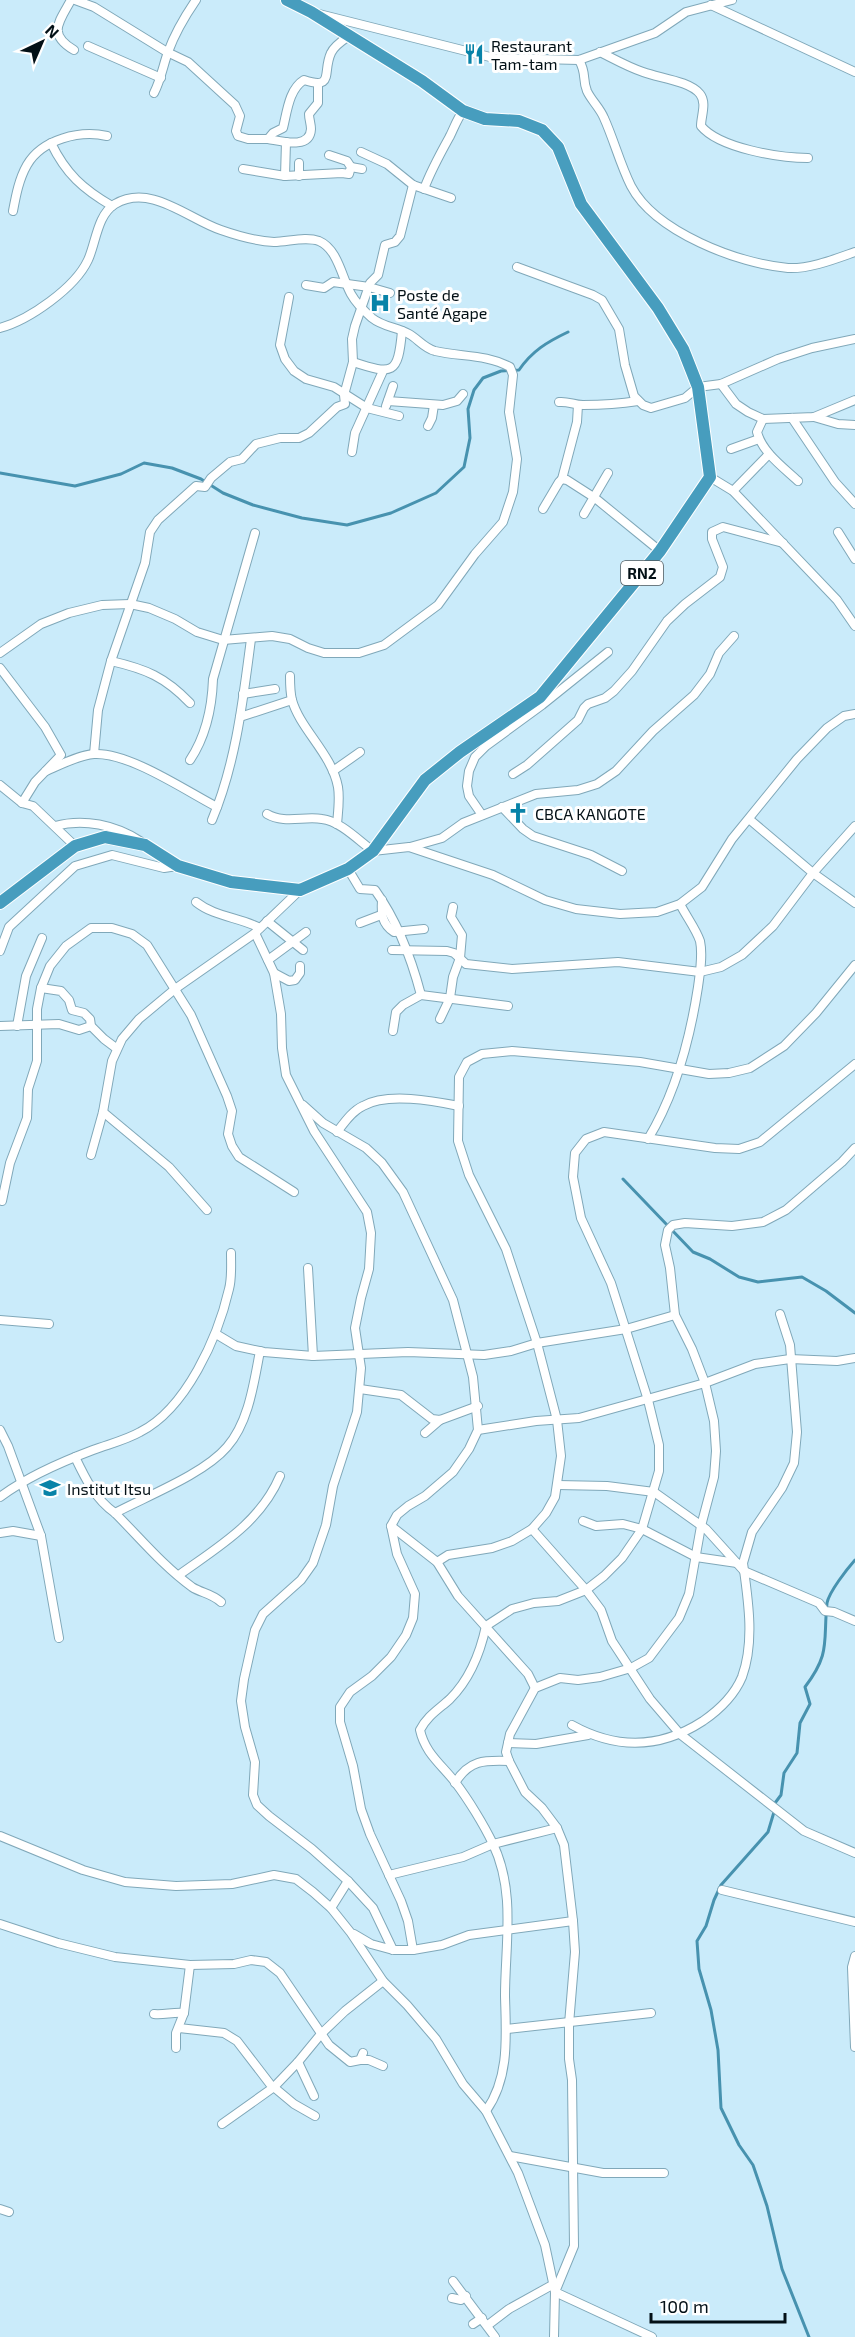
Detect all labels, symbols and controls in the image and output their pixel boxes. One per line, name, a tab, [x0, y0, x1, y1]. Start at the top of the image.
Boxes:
north arrow	[12, 12, 72, 72]
text: N	[42, 20, 64, 42]
place label: Restaurant Tam-tam	[491, 36, 572, 73]
restaurant icon: Restaurant Tam-tam	[462, 42, 486, 66]
place label: Poste de Santé Agape	[397, 285, 487, 322]
hospital icon: Poste de Santé Agape	[368, 291, 392, 315]
road number: RN2	[621, 561, 663, 585]
church icon: CBCA KANGOTE	[506, 801, 530, 825]
place label: CBCA KANGOTE	[535, 804, 646, 823]
school or university icon: Institut Itsu	[38, 1476, 62, 1500]
place label: Institut Itsu	[67, 1479, 151, 1498]
scale bar	[651, 2286, 784, 2324]
text: 100 m	[660, 2295, 709, 2317]

